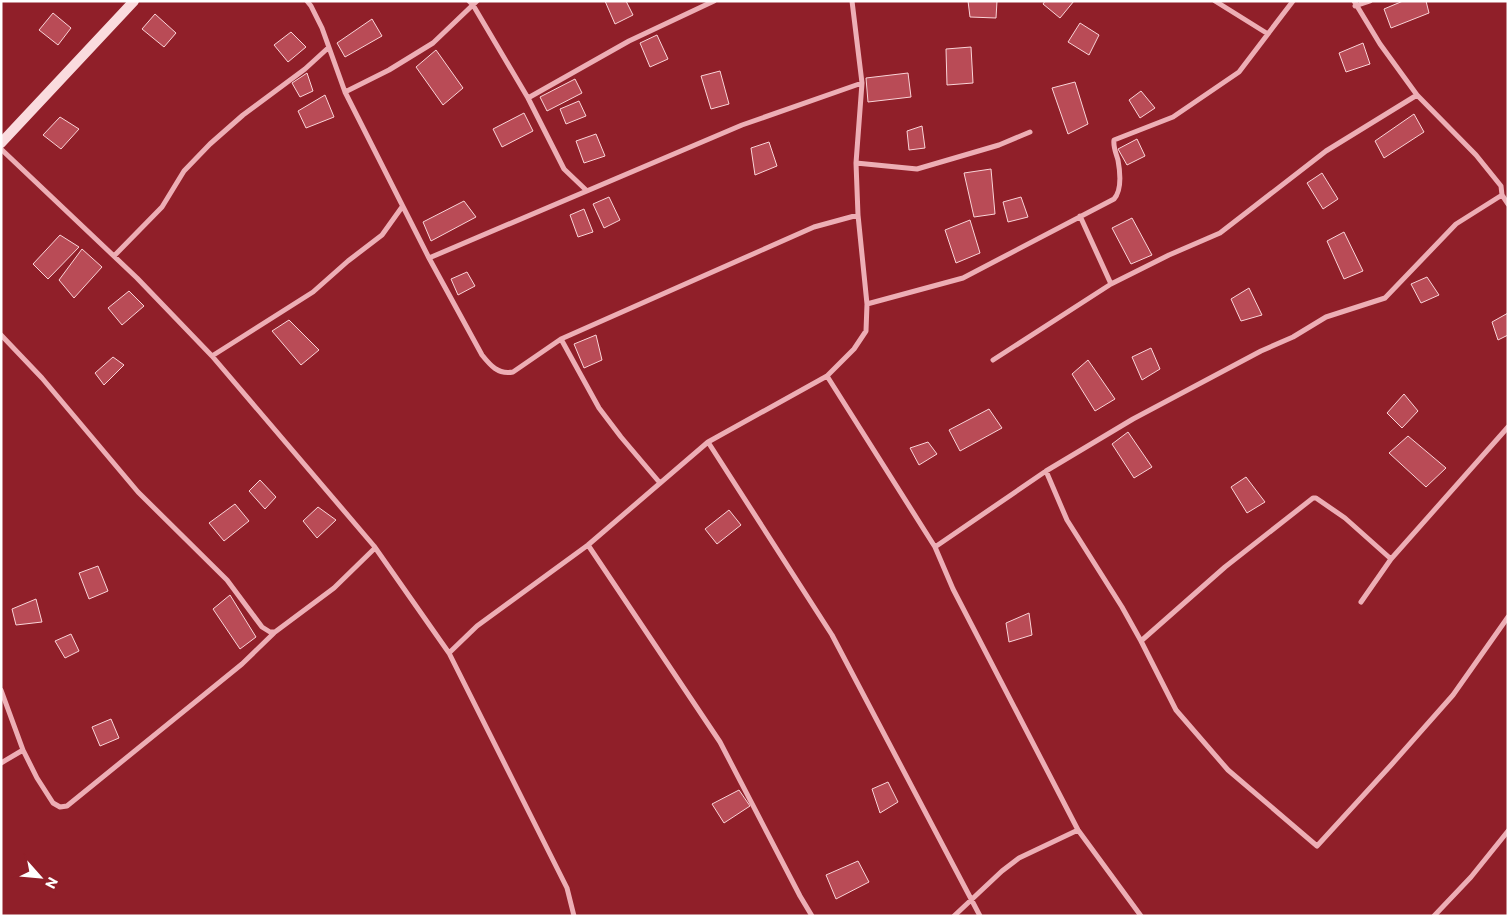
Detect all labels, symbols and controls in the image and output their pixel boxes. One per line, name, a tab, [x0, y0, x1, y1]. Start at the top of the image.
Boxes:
north arrow	[15, 852, 65, 902]
text: N	[42, 875, 62, 892]

